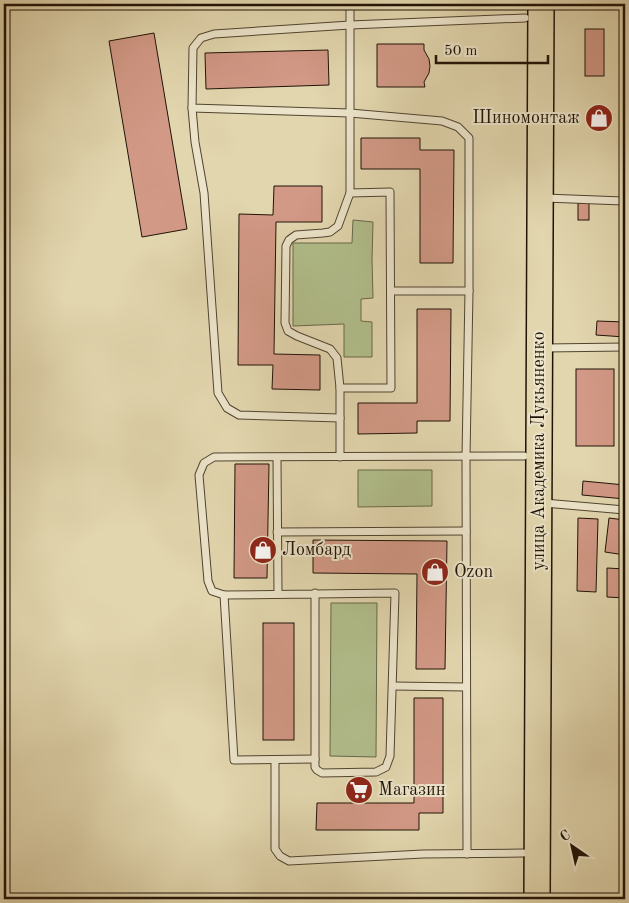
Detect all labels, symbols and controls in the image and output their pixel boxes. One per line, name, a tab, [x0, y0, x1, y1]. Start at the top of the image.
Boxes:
scale bar	[436, 32, 549, 64]
text: 50 m	[444, 44, 478, 59]
shop icon: Шиномонтаж	[584, 103, 614, 133]
place label: Шиномонтаж	[472, 109, 580, 127]
street label: улица Академика Лукьяненко	[530, 331, 548, 571]
shop icon: Ломбард	[248, 535, 278, 565]
place label: Ломбард	[282, 541, 351, 559]
shop icon: Ozon	[420, 557, 450, 587]
place label: Ozon	[454, 563, 493, 581]
supermarket icon: Магазин	[344, 775, 374, 805]
place label: Магазин	[378, 781, 446, 799]
north arrow	[546, 820, 596, 870]
text: С	[558, 828, 573, 844]

